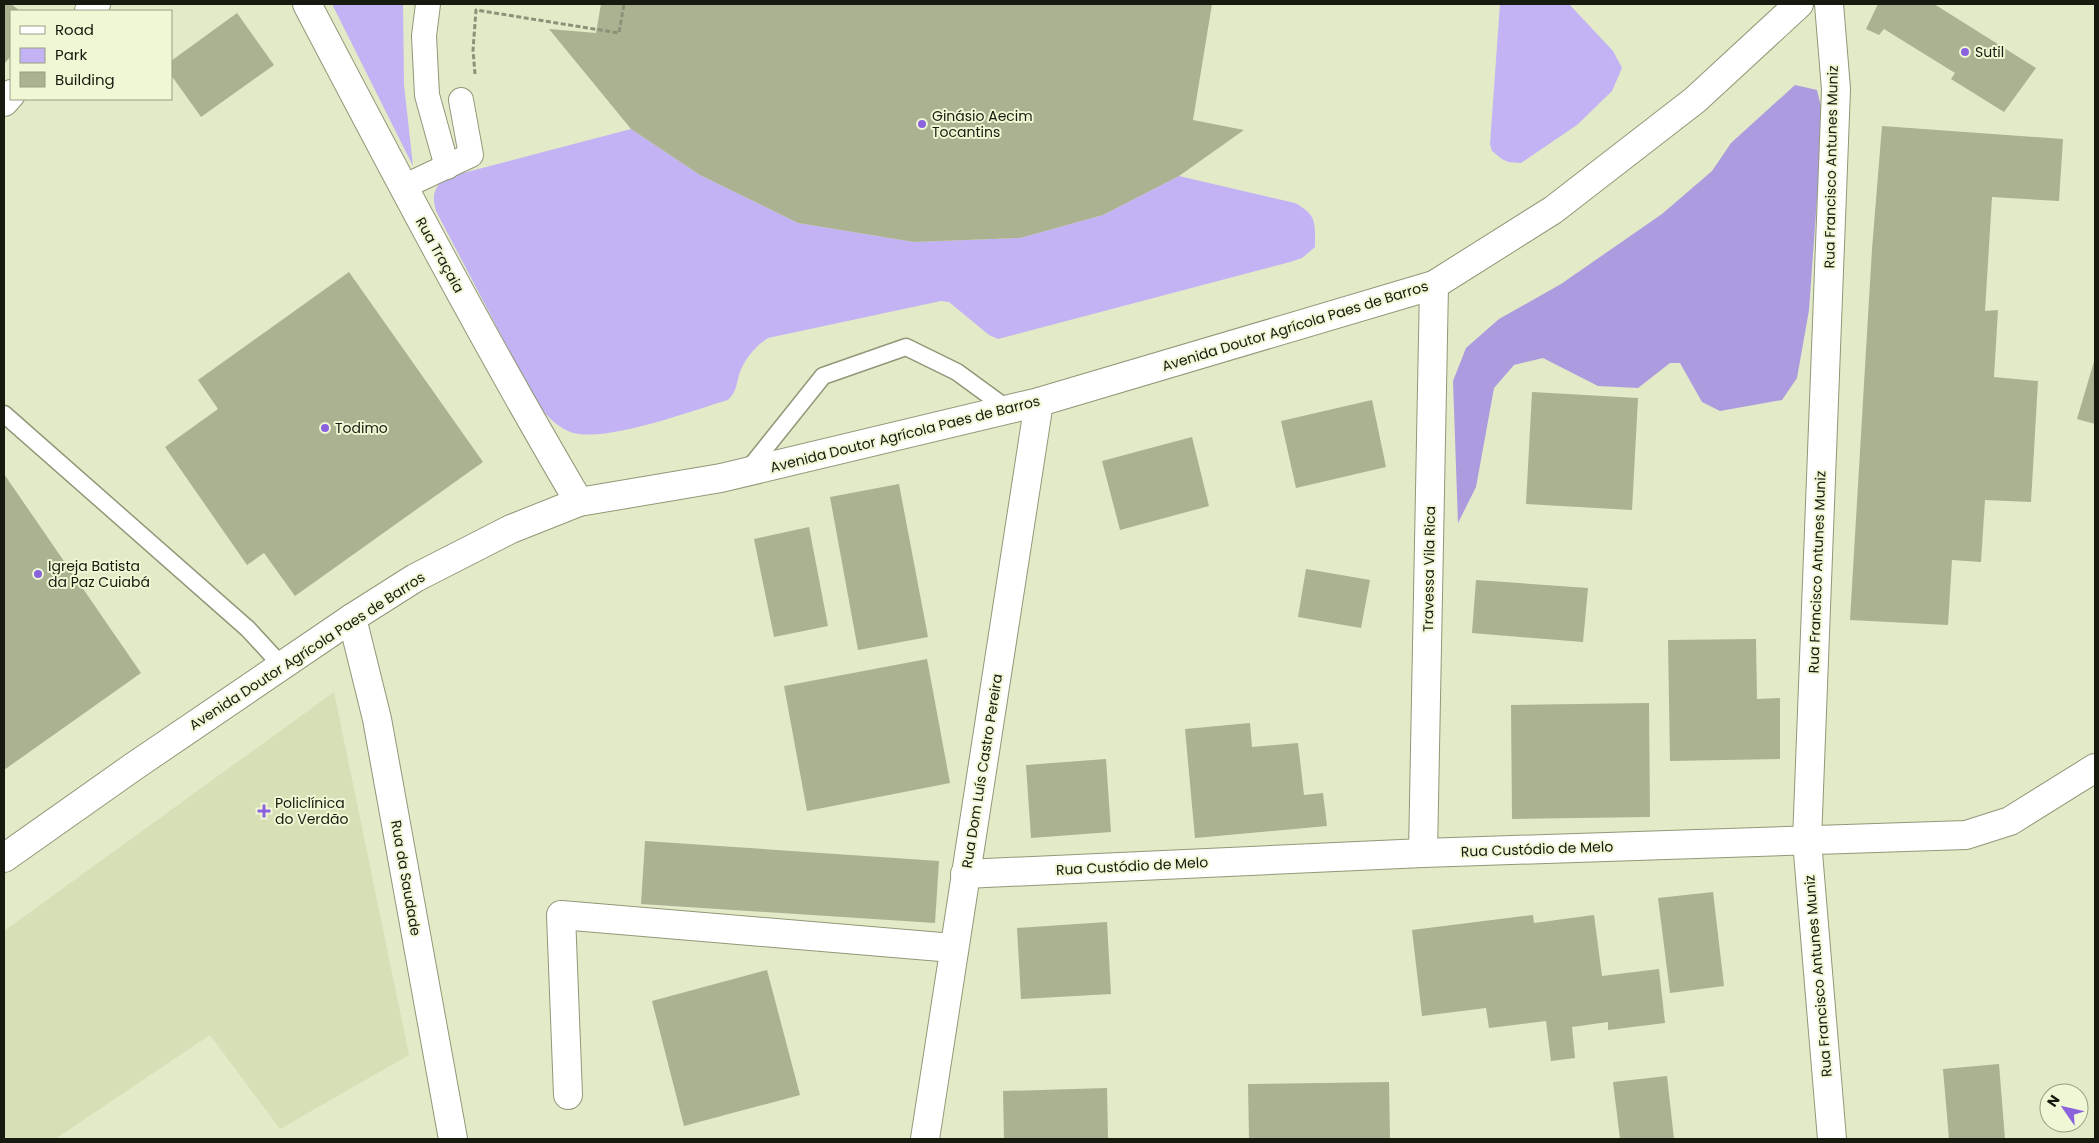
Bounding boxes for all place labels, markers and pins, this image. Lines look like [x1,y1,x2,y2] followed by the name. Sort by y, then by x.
[1975,42,2004,62] place label: Sutil
[1959,46,1971,58] marker: Sutil
[932,106,1033,142] place label: Ginásio Aecim Tocantins
[916,118,928,130] marker: Ginásio Aecim Tocantins
[335,418,388,438] place label: Todimo
[319,422,331,434] marker: Todimo
[48,556,150,592] place label: Igreja Batista da Paz Cuiabá
[32,568,44,580] marker: Igreja Batista da Paz Cuiabá
[275,793,348,829] place label: Policlínica do Verdão
[257,804,271,818] marker: Policlínica do Verdão

